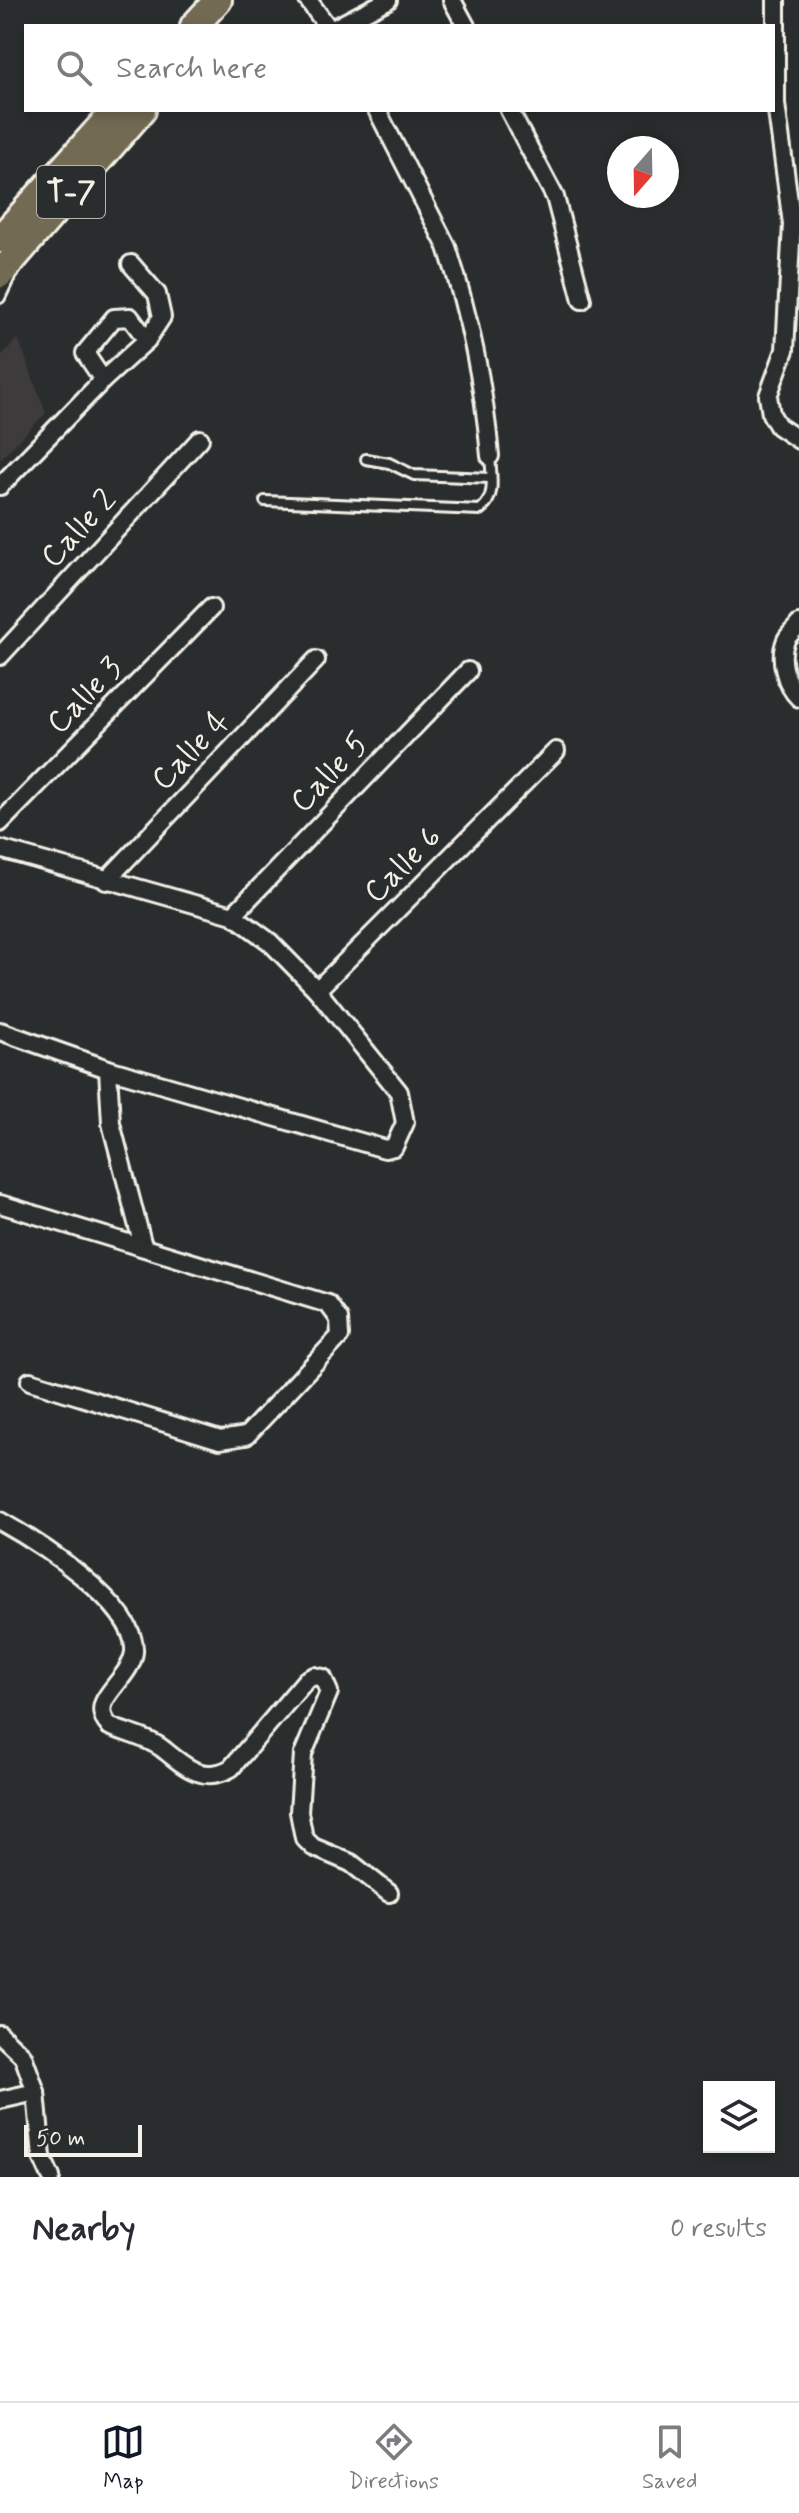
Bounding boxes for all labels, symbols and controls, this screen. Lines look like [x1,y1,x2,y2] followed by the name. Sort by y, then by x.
[24,24,775,112] search box
[52,46,96,90] icon: search
[116,49,267,88] text: Search here
[607,136,679,208] north arrow
[37,166,105,218] road number: T-7
[32,481,126,577] street label: Calle 2
[38,648,132,744] street label: Calle 3
[143,702,239,800] street label: Calle 4
[281,724,379,822] street label: Calle 5
[355,817,451,913] street label: Calle 6
[703,2081,775,2153] map controls
[703,2081,775,2153] button: layers
[24,2121,142,2157] scale bar
[36,2125,85,2153] text: 50 m
[32,2207,136,2252] text: Nearby
[670,2212,767,2246] text: 0 results
[101,2420,145,2496] tab: Map
[348,2420,439,2496] tab: Directions
[642,2420,697,2496] tab: Saved

